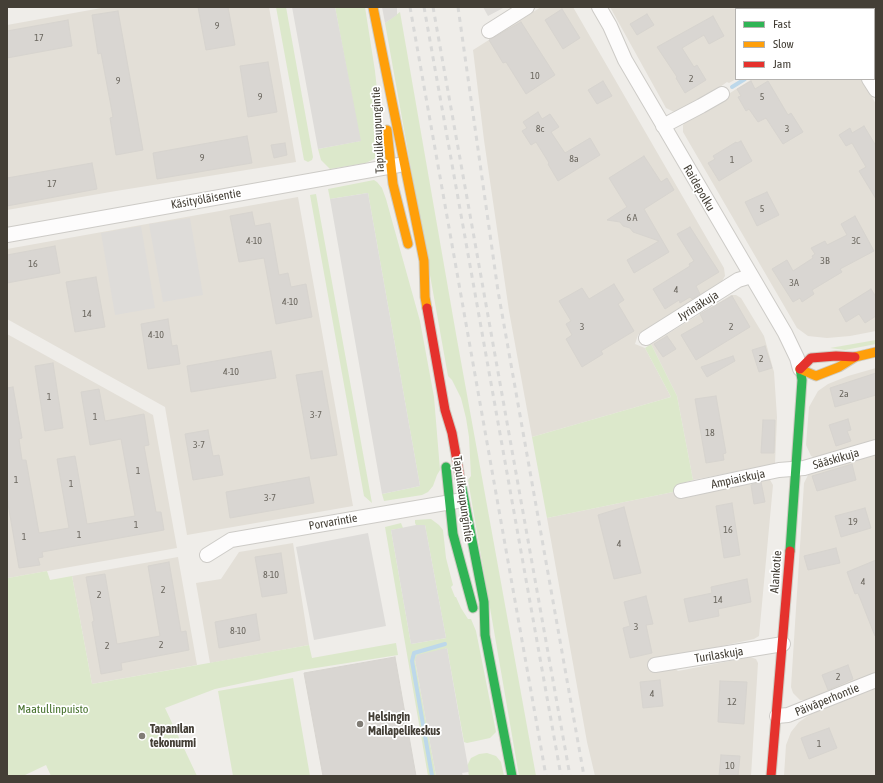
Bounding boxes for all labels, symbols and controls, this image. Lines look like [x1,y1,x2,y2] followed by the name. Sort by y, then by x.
[735,8,875,80] legend
[773,17,791,31] text: Fast
[215,20,219,32] house number: 9
[34,32,44,44] house number: 17
[773,37,794,51] text: Slow
[773,57,791,71] text: Jam
[530,70,540,82] house number: 10
[689,73,693,85] house number: 2
[116,75,120,87] house number: 9
[369,86,387,174] street label: Tapulikaupungintie
[258,91,262,103] house number: 9
[760,91,764,103] house number: 5
[536,123,544,135] house number: 8c
[785,123,789,135] house number: 3
[200,152,204,164] house number: 9
[569,153,579,165] house number: 8a
[730,154,734,166] house number: 1
[680,162,718,214] street label: Raidepolku
[47,178,57,190] house number: 17
[170,186,242,212] street label: Käsityöläisentie
[760,203,764,215] house number: 5
[627,212,637,224] house number: 6 A
[246,235,262,247] house number: 4-10
[851,235,861,247] house number: 3C
[820,255,830,267] house number: 3B
[28,258,38,270] house number: 16
[789,277,799,289] house number: 3A
[674,284,678,296] house number: 4
[675,288,721,324] street label: Jyrinäkuja
[282,296,298,308] house number: 4-10
[82,308,92,320] house number: 14
[580,321,584,333] house number: 3
[729,321,733,333] house number: 2
[148,329,164,341] house number: 4-10
[759,353,763,365] house number: 2
[223,366,239,378] house number: 4-10
[839,388,849,400] house number: 2a
[47,391,51,403] house number: 1
[310,409,322,421] house number: 3-7
[93,411,97,423] house number: 1
[705,427,715,439] house number: 18
[193,439,205,451] house number: 3-7
[811,446,861,472] street label: Sääskikuja
[450,455,476,543] street label: Tapulikaupungintie
[136,465,140,477] house number: 1
[710,466,766,492] street label: Ampiaiskuja
[14,474,18,486] house number: 1
[69,478,73,490] house number: 1
[264,492,276,504] house number: 3-7
[308,511,358,533] street label: Porvarintie
[848,516,858,528] house number: 19
[134,519,138,531] house number: 1
[723,524,733,536] house number: 16
[77,529,81,541] house number: 1
[22,531,26,543] house number: 1
[617,538,621,550] house number: 4
[767,550,785,594] street label: Alankotie
[263,569,279,581] house number: 8-10
[861,576,865,588] house number: 4
[161,584,165,596] house number: 2
[97,589,101,601] house number: 2
[713,594,723,606] house number: 14
[634,621,638,633] house number: 3
[230,625,246,637] house number: 8-10
[159,639,163,651] house number: 2
[105,640,109,652] house number: 2
[694,644,744,666] street label: Turilaskuja
[836,671,840,683] house number: 2
[793,681,861,719] street label: Päiväperhontie
[650,688,654,700] house number: 4
[727,696,737,708] house number: 12
[18,702,88,716] park label: Maatullinpuisto
[368,710,440,738] place label: Helsingin Mailapelikeskus
[355,719,365,729] marker: Helsingin Mailapelikeskus
[150,722,196,750] place label: Tapanilan tekonurmi
[137,731,147,741] marker: Tapanilan tekonurmi
[817,738,821,750] house number: 1
[725,760,735,772] house number: 10

